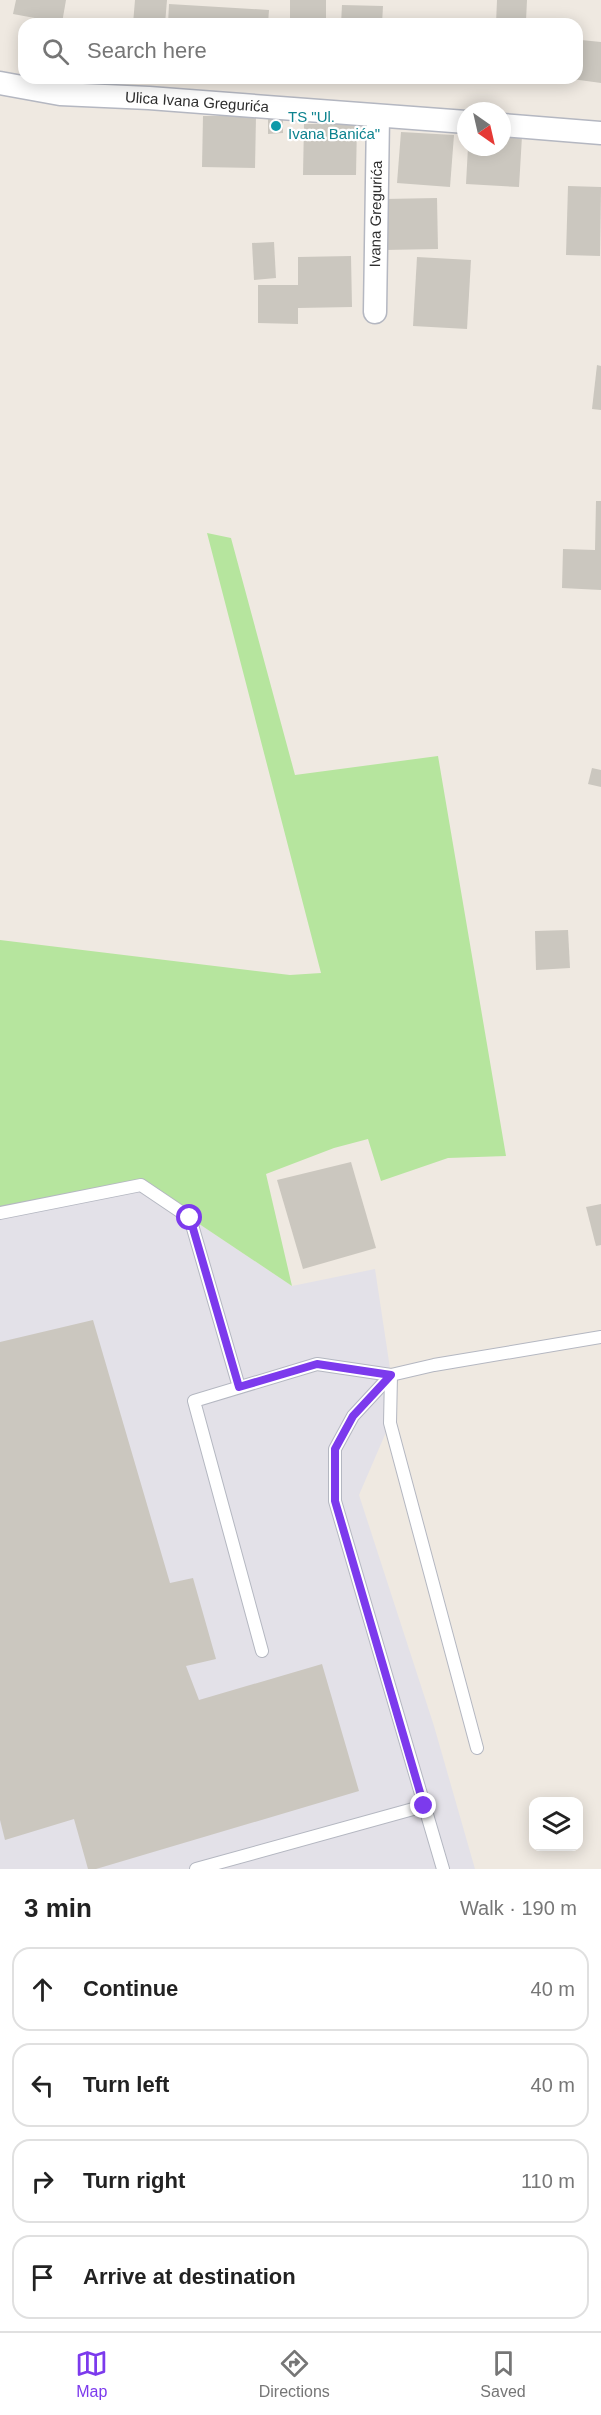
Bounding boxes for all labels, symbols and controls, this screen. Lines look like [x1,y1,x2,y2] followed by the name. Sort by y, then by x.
[18,18,583,84] search box
[39,35,72,68] icon: search
[87,38,207,63] text: Search here
[125,88,270,115] street label: Ulica Ivana Gregurića
[457,102,511,156] north arrow
[288,108,380,142] place label: TS "Ul. Ivana Banića"
[269,119,283,133] marker: TS "Ul. Ivana Banića"
[366,160,385,267] street label: Ivana Gregurića
[176,1204,202,1230] route start
[410,1792,436,1818] route end
[529,1797,583,1851] map controls
[529,1797,583,1851] button: layers
[24,1893,92,1923] text: 3 min
[460,1897,577,1919] text: Walk · 190 m
[26,1973,59,2006] icon: ahead
[83,1976,178,2001] text: Continue
[531,1978,575,2000] text: 40 m
[26,2069,59,2102] icon: left
[83,2072,169,2097] text: Turn left
[531,2074,575,2096] text: 40 m
[26,2165,59,2198] icon: right
[83,2168,185,2193] text: Turn right
[521,2170,575,2192] text: 110 m
[26,2261,59,2294] icon: arrive
[83,2264,296,2289] text: Arrive at destination
[75,2347,108,2401] tab: Map
[259,2347,330,2401] tab: Directions
[480,2347,526,2401] tab: Saved

